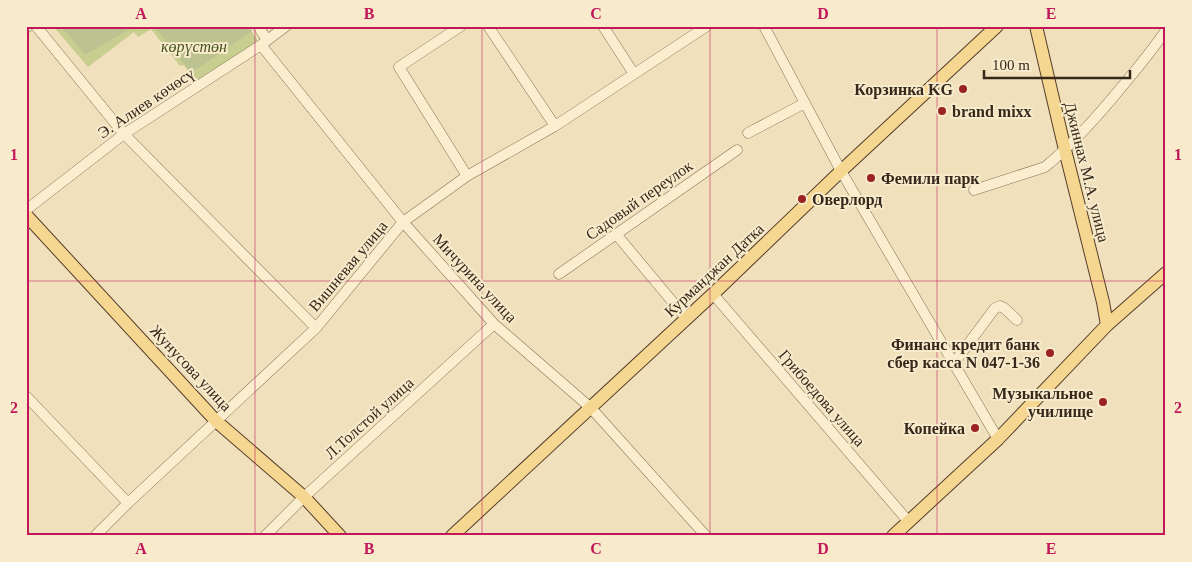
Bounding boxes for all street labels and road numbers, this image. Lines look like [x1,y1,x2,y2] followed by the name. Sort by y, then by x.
[95,65,198,142] street label: Э. Алиев көчөсү
[1060,100,1113,244] street label: Джиннах М.А. улица
[582,157,696,244] street label: Садовый переулок
[305,217,391,315] street label: Вишневая улица
[661,220,768,321] street label: Курманджан Датка
[429,230,520,326] street label: Мичурина улица
[146,322,235,415] street label: Жунусова улица
[775,346,868,450] street label: Грибоедова улица
[321,374,417,463] street label: Л.Толстой улица

